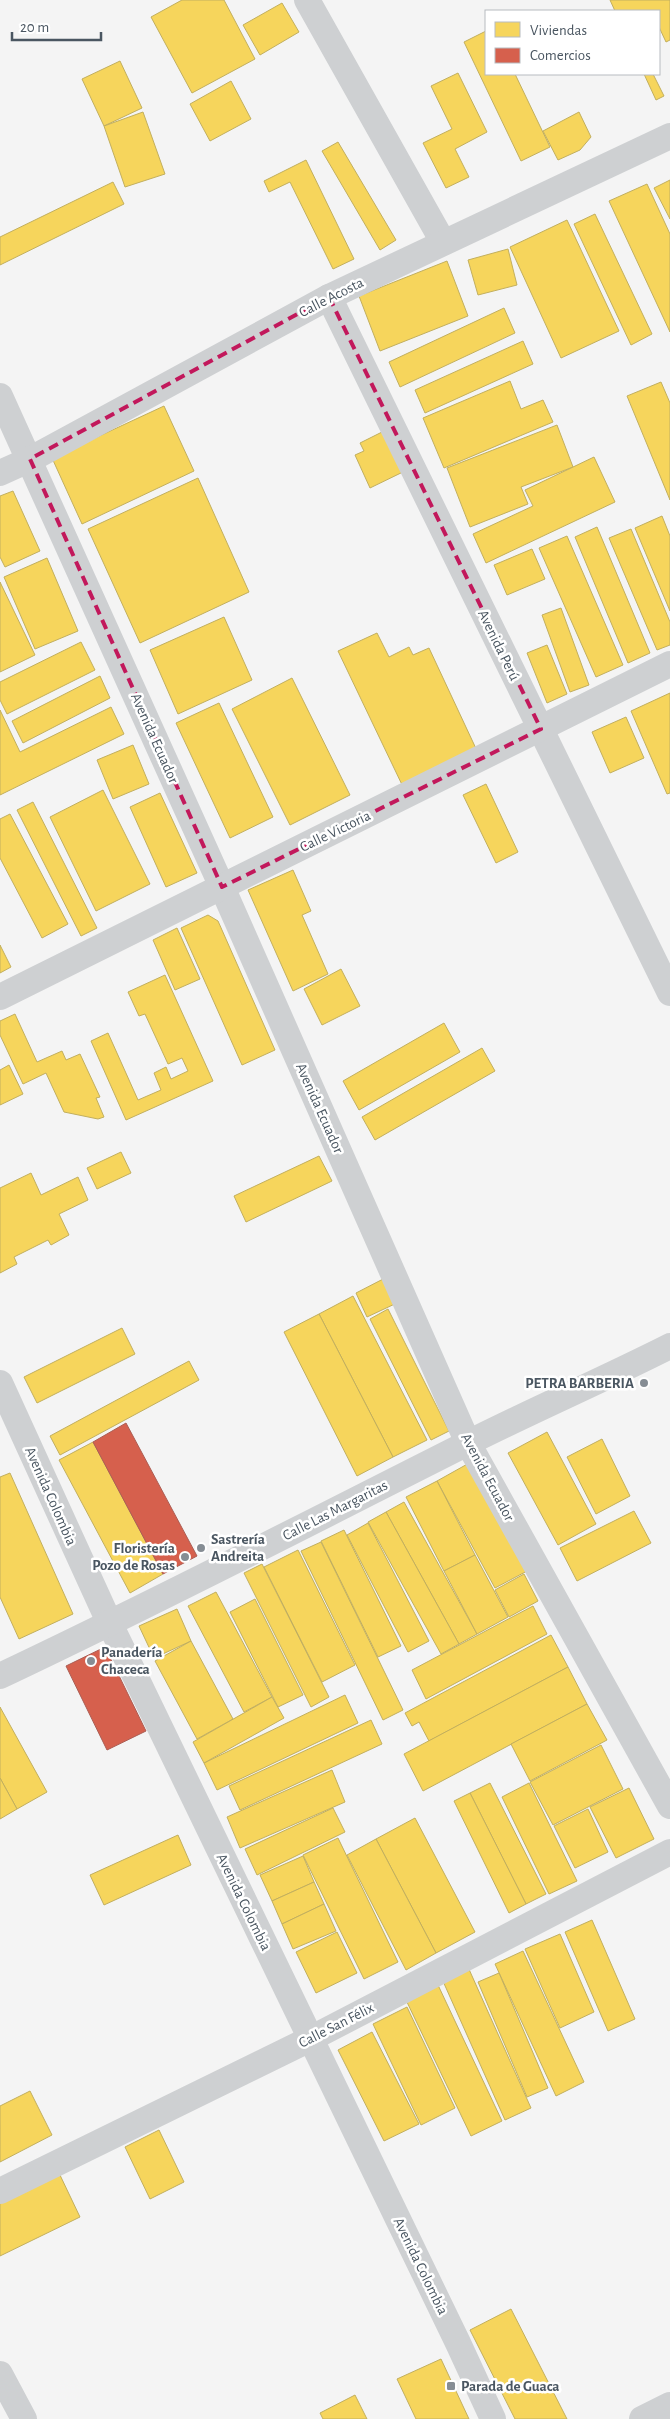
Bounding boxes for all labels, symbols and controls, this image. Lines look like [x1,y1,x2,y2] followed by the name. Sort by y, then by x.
[12,10,101,42] scale bar
[485,10,660,75] legend
[20,20,49,35] text: 20 m
[530,23,587,38] text: Viviendas
[530,48,591,63] text: Comercios
[296,275,366,320] street label: Calle Acosta
[475,608,522,683] street label: Avenida Perú
[128,691,181,786] street label: Avenida Ecuador
[298,808,373,855] street label: Calle Victoria
[293,1061,346,1156] street label: Avenida Ecuador
[525,1376,634,1391] place label: PETRA BARBERIA
[638,1377,650,1389] marker: PETRA BARBERIA
[458,1431,517,1524] street label: Avenida Ecuador
[22,1445,79,1548] street label: Avenida Colombia
[280,1478,390,1543] street label: Calle Las Margaritas
[211,1532,265,1564] place label: Sastrería Andreita
[92,1541,175,1573] place label: Floristería Pozo de Rosas
[195,1542,207,1554] marker: Sastrería Andreita
[179,1551,191,1563] marker: Floristería Pozo de Rosas
[101,1645,163,1677] place label: Panadería Chaceca
[85,1655,97,1667] marker: Panadería Chaceca
[214,1851,274,1953] street label: Avenida Colombia
[296,2000,377,2051] street label: Calle San Félix
[391,2215,451,2317] street label: Avenida Colombia
[461,2379,560,2394] place label: Parada de Guaca
[445,2380,457,2392] marker: Parada de Guaca

